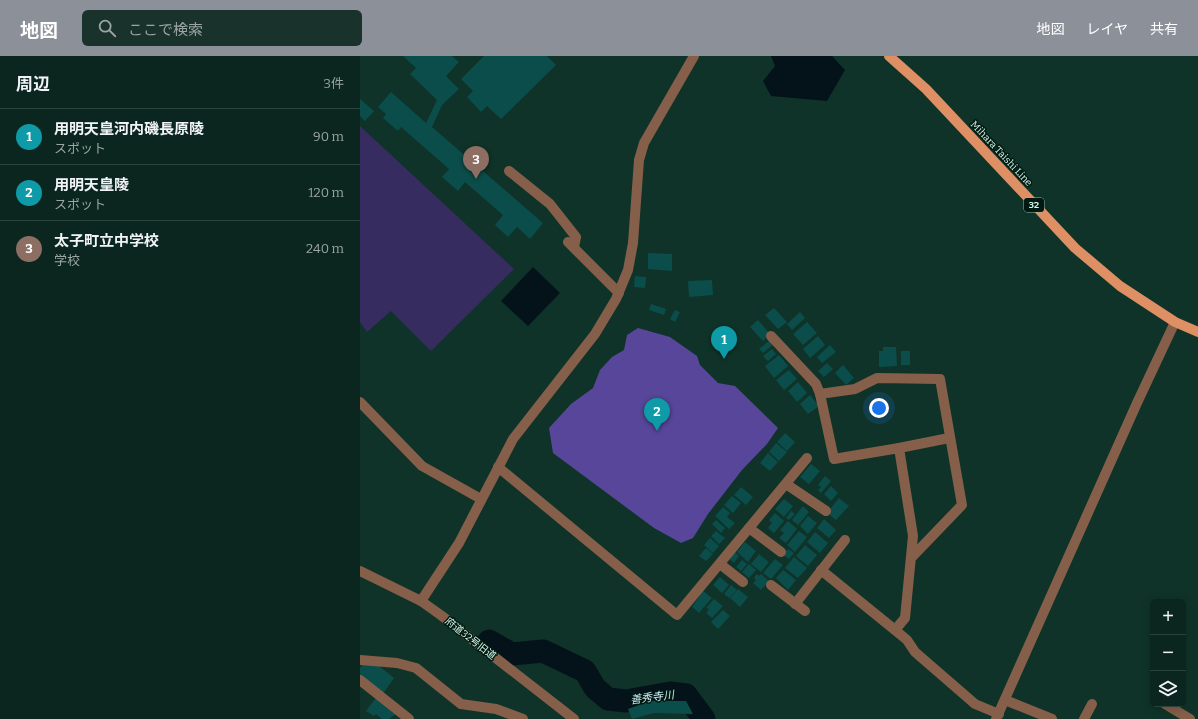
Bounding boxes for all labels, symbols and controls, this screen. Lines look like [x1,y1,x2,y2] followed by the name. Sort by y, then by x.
[82,10,362,46] search box
[96,17,118,39] icon: search
[20,19,58,42] text: 地図
[128,21,203,39] text: ここで検索
[1036,21,1064,38] text: 地図
[1086,21,1128,38] text: レイヤ
[1150,21,1178,38] text: 共有
[16,74,50,95] text: 周辺
[324,76,344,91] text: 3件
[968,119,1035,189] street label: Mihara Taishi Line
[54,120,204,138] text: 用明天皇河内磯長原陵
[26,129,32,144] text: 1
[313,129,344,144] text: 90 m
[54,141,106,156] text: スポット
[463,146,489,179] pin: 3
[54,176,129,194] text: 用明天皇陵
[25,185,33,200] text: 2
[308,185,344,200] text: 120 m
[54,197,106,212] text: スポット
[1024,198,1044,212] road number: 32
[54,232,159,250] text: 太子町立中学校
[25,241,33,256] text: 3
[306,241,344,256] text: 240 m
[54,253,80,268] text: 学校
[711,326,737,359] pin: 1
[644,398,670,431] pin: 2
[869,398,889,418] your location
[1150,599,1186,707] map controls
[1150,599,1186,635] button: +
[443,615,498,662] street label: 府道32号旧道
[1150,635,1186,671] button: −
[1150,671,1186,707] button: layers
[629,688,676,707] water label: 善秀寺川

